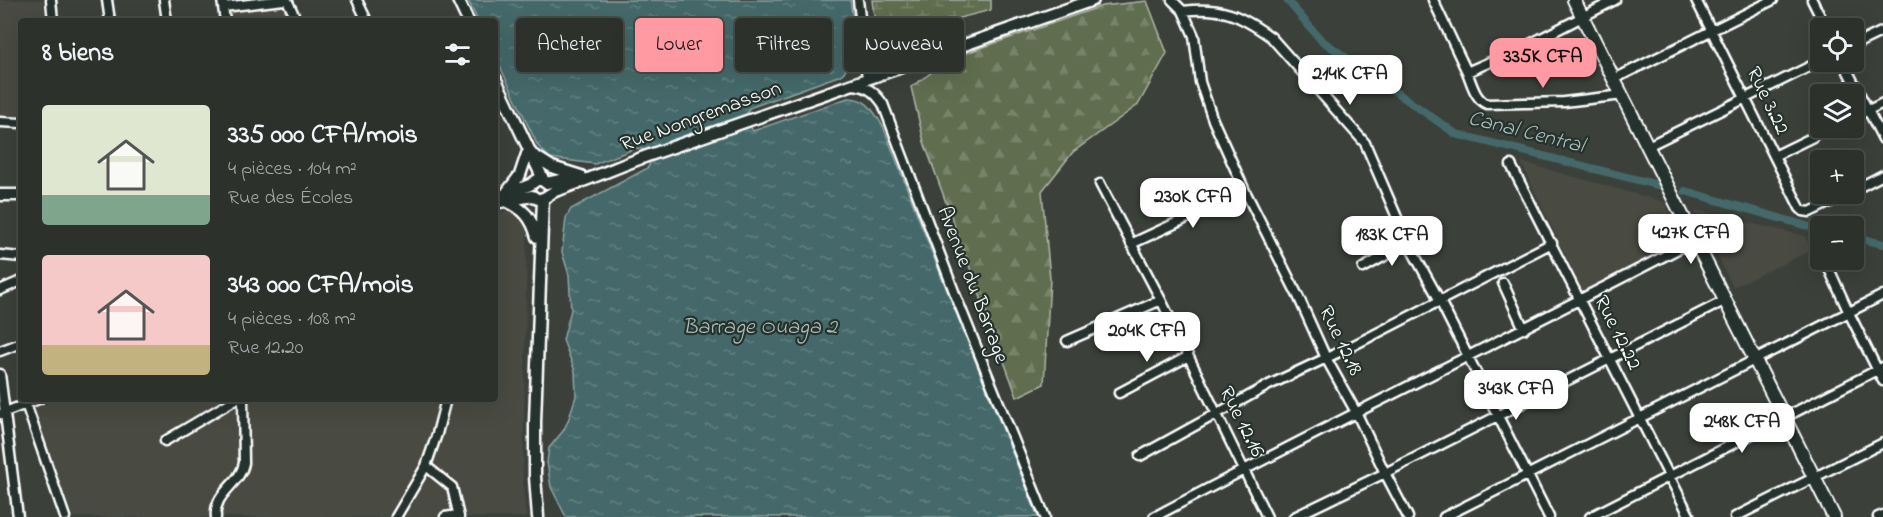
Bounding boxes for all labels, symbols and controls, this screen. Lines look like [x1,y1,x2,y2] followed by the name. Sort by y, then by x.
[516,18,623,72] chip: Acheter
[635,18,723,72] chip: Louer
[735,18,832,72] chip: Filtres
[844,18,964,72] chip: Nouveau
[1810,18,1864,270] map controls
[1810,18,1864,72] button: locate
[42,35,114,73] text: 8 biens
[441,38,474,71] icon: filters
[1481,38,1605,89] pin: 335K CFA
[1504,43,1582,72] text: 335K CFA
[1288,55,1412,106] pin: 214K CFA
[1312,60,1388,89] text: 214K CFA
[1738,62,1796,140] street label: Rue 3.22
[616,74,786,162] street label: Rue Nongremasson
[1810,84,1864,138] button: layers
[1465,103,1590,163] water label: Canal Central
[228,117,418,155] text: 335 000 CFA/mois
[90,129,162,201] icon: home
[1810,150,1864,204] button: +
[228,155,357,184] text: 4 pièces · 104 m²
[1131,178,1255,229] pin: 230K CFA
[1154,183,1232,212] text: 230K CFA
[228,184,353,213] text: Rue des Écoles
[926,202,1016,369] street label: Avenue du Barrage
[1629,214,1753,265] pin: 427K CFA
[1330,216,1454,267] pin: 183K CFA
[1810,216,1864,270] button: −
[1652,219,1730,248] text: 427K CFA
[1355,221,1429,250] text: 183K CFA
[228,267,414,305] text: 343 000 CFA/mois
[90,279,162,351] icon: home
[1585,290,1649,376] street label: Rue 12.22
[1310,301,1370,381] street label: Rue 12.18
[228,305,356,334] text: 4 pièces · 108 m²
[683,312,838,344] water label: Barrage Ouaga 2
[1085,312,1209,363] pin: 204K CFA
[1108,317,1186,346] text: 204K CFA
[228,334,303,363] text: Rue 12.20
[1454,370,1578,421] pin: 343K CFA
[1478,375,1554,404] text: 343K CFA
[1210,382,1272,462] street label: Rue 12.16
[1680,403,1804,454] pin: 248K CFA
[1704,408,1780,437] text: 248K CFA

